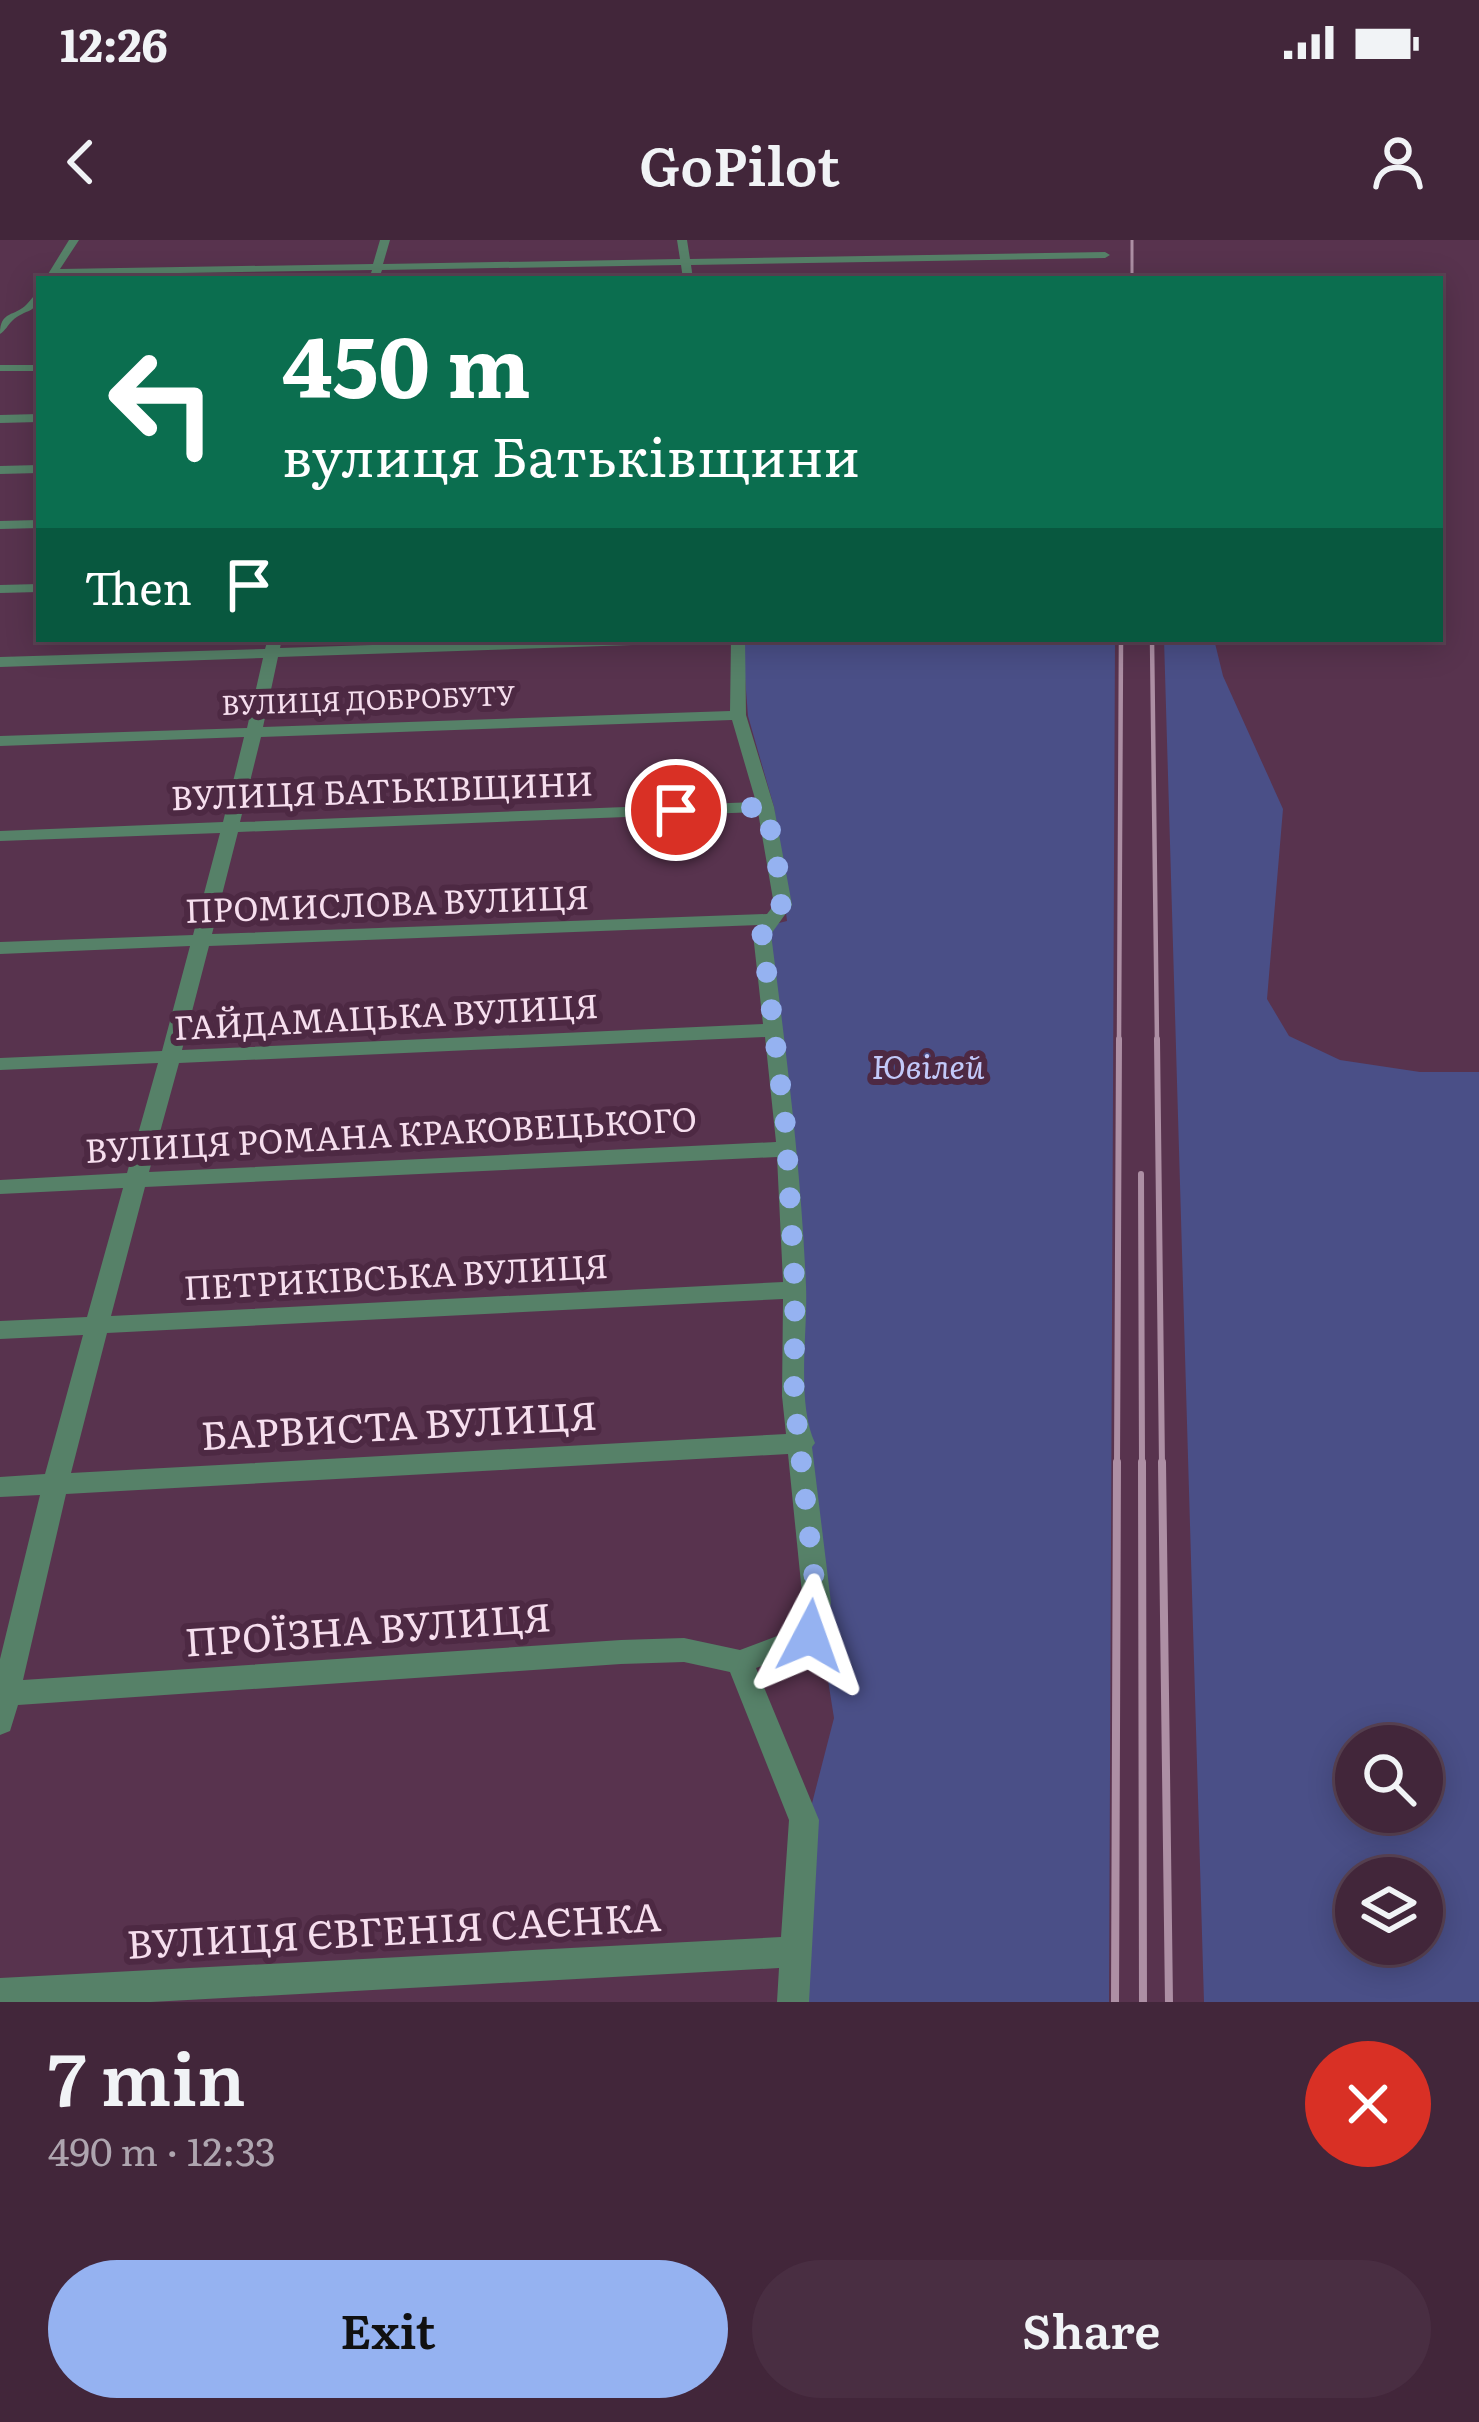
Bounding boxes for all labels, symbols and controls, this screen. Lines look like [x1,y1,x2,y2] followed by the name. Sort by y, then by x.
[60,9,168,76] text: 12:26
[639,122,840,203] text: GoPilot
[48,129,114,195] icon: back
[1365,129,1431,195] icon: person
[282,299,531,424] text: 450 m
[84,324,240,480] icon: left
[282,413,860,494] text: вулиця Батьківщини
[84,552,192,619] text: Then
[216,552,282,618] icon: arrive
[221,673,516,723] street label: ВУЛИЦЯ ДОБРОБУТУ
[170,757,594,820] street label: ВУЛИЦЯ БАТЬКІВЩИНИ
[625,759,727,861] pin
[643,777,709,843] icon: arrive
[184,870,590,933] street label: ПРОМИСЛОВА ВУЛИЦЯ
[172,979,599,1050] street label: ГАЙДАМАЦЬКА ВУЛИЦЯ
[872,1040,985,1089] park label: Ювілей
[84,1092,698,1173] street label: ВУЛИЦЯ РОМАНА КРАКОВЕЦЬКОГО
[182,1239,609,1310] street label: ПЕТРИКІВСЬКА ВУЛИЦЯ
[199,1384,598,1462] street label: БАРВИСТА ВУЛИЦЯ
[747,1573,873,1699] position arrow
[183,1585,553,1669] street label: ПРОЇЗНА ВУЛИЦЯ
[1335,1725,1443,1965] map controls
[1335,1725,1443,1833] button: search
[1335,1857,1443,1965] button: layers
[125,1885,663,1971] street label: ВУЛИЦЯ ЄВГЕНІЯ САЄНКА
[48,2021,246,2128] text: 7 min
[1305,2041,1431,2167] button: close
[48,2120,276,2178] text: 490 m · 12:33
[48,2260,728,2398] button: Exit
[752,2260,1431,2398] button: Share

